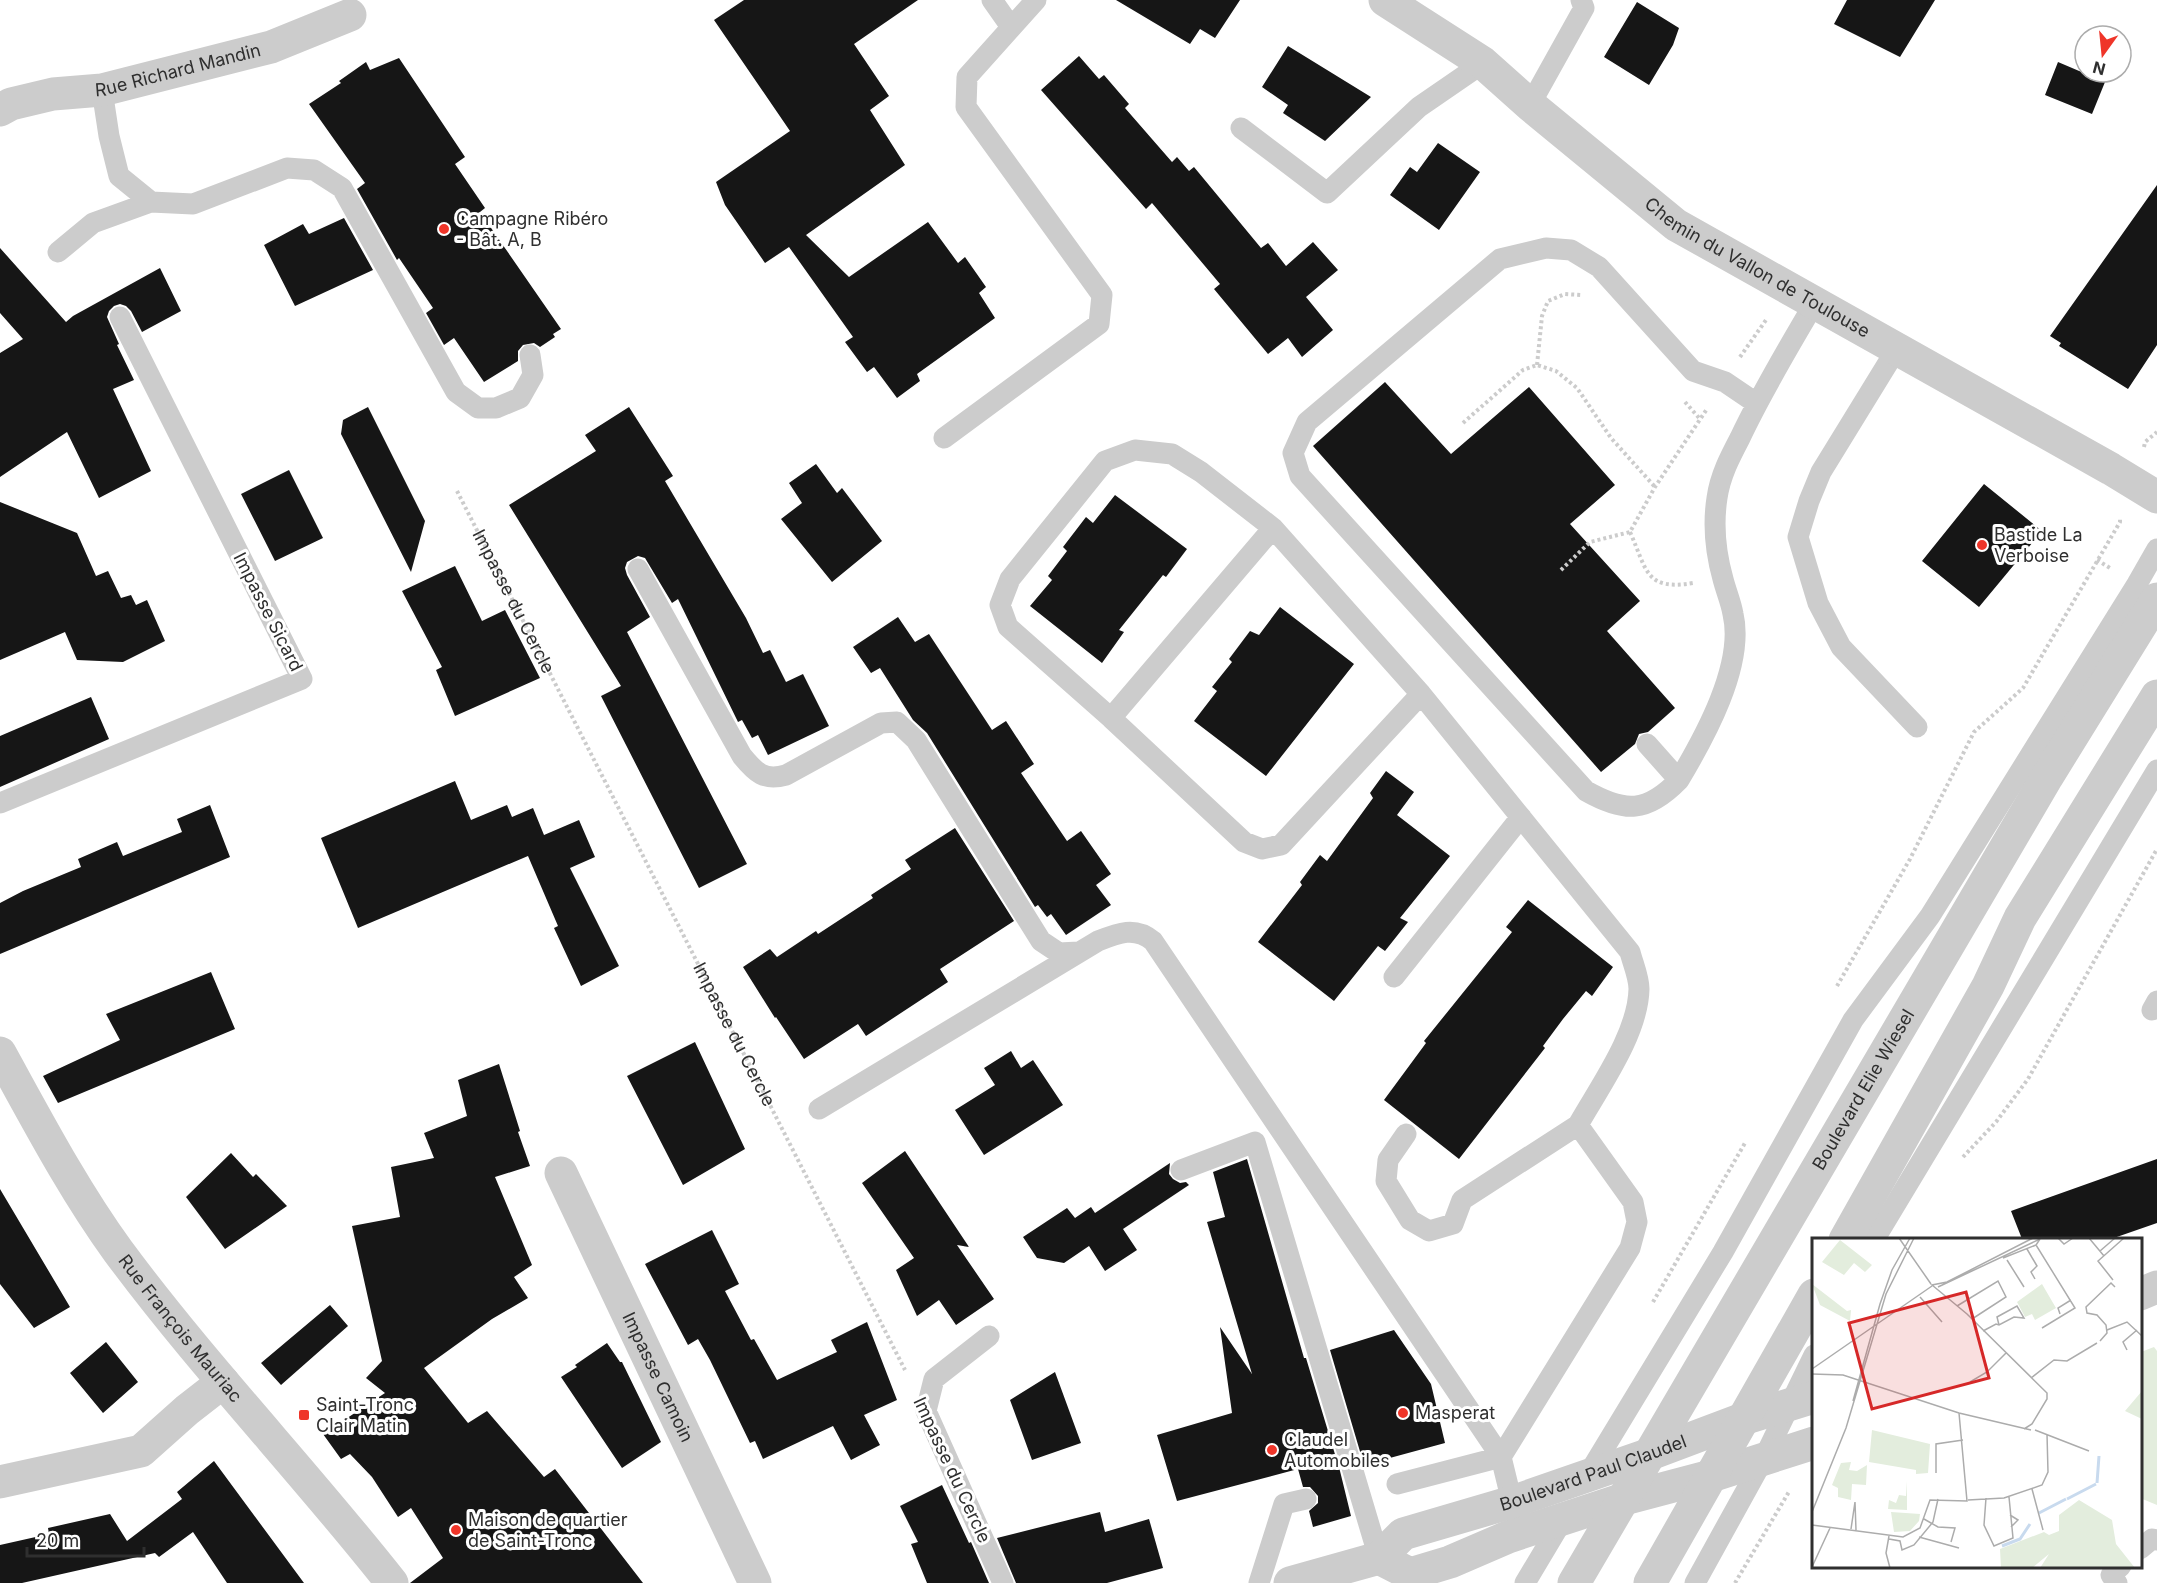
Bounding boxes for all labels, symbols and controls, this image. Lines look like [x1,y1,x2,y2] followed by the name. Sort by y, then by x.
[2073,24,2133,84] north arrow
[94,39,263,101] street label: Rue Richard Mandin
[2091,57,2108,80] text: N
[1641,193,1874,342] street label: Chemin du Vallon de Toulouse
[456,208,608,250] place label: Campagne Ribéro - Bât. A, B
[437,222,451,236] marker: Campagne Ribéro - Bât. A, B
[1994,524,2083,566] place label: Bastide La Verboise
[468,526,559,677] street label: Impasse du Cercle
[1975,538,1989,552] marker: Bastide La Verboise
[229,549,307,675] street label: Impasse Sicard
[689,959,780,1110] street label: Impasse du Cercle
[1808,1005,1918,1173] street label: Boulevard Elie Wiesel
[1812,1238,2142,1568] inset map
[114,1250,247,1406] street label: Rue François Mauriac
[618,1309,698,1445] street label: Impasse Camoin
[316,1394,414,1436] place label: Saint-Tronc Clair Matin
[909,1394,995,1546] street label: Impasse du Cercle
[1415,1402,1495,1423] place label: Masperat
[1396,1406,1410,1420] marker: Masperat
[297,1408,311,1422] marker: Saint-Tronc Clair Matin
[1284,1429,1390,1471] place label: Claudel Automobiles
[1497,1430,1689,1515] street label: Boulevard Paul Claudel
[1265,1443,1279,1457] marker: Claudel Automobiles
[468,1509,628,1551] place label: Maison de quartier de Saint-Tronc
[27,1520,144,1558] scale bar
[449,1523,463,1537] marker: Maison de quartier de Saint-Tronc
[36,1530,79,1551] text: 20 m

